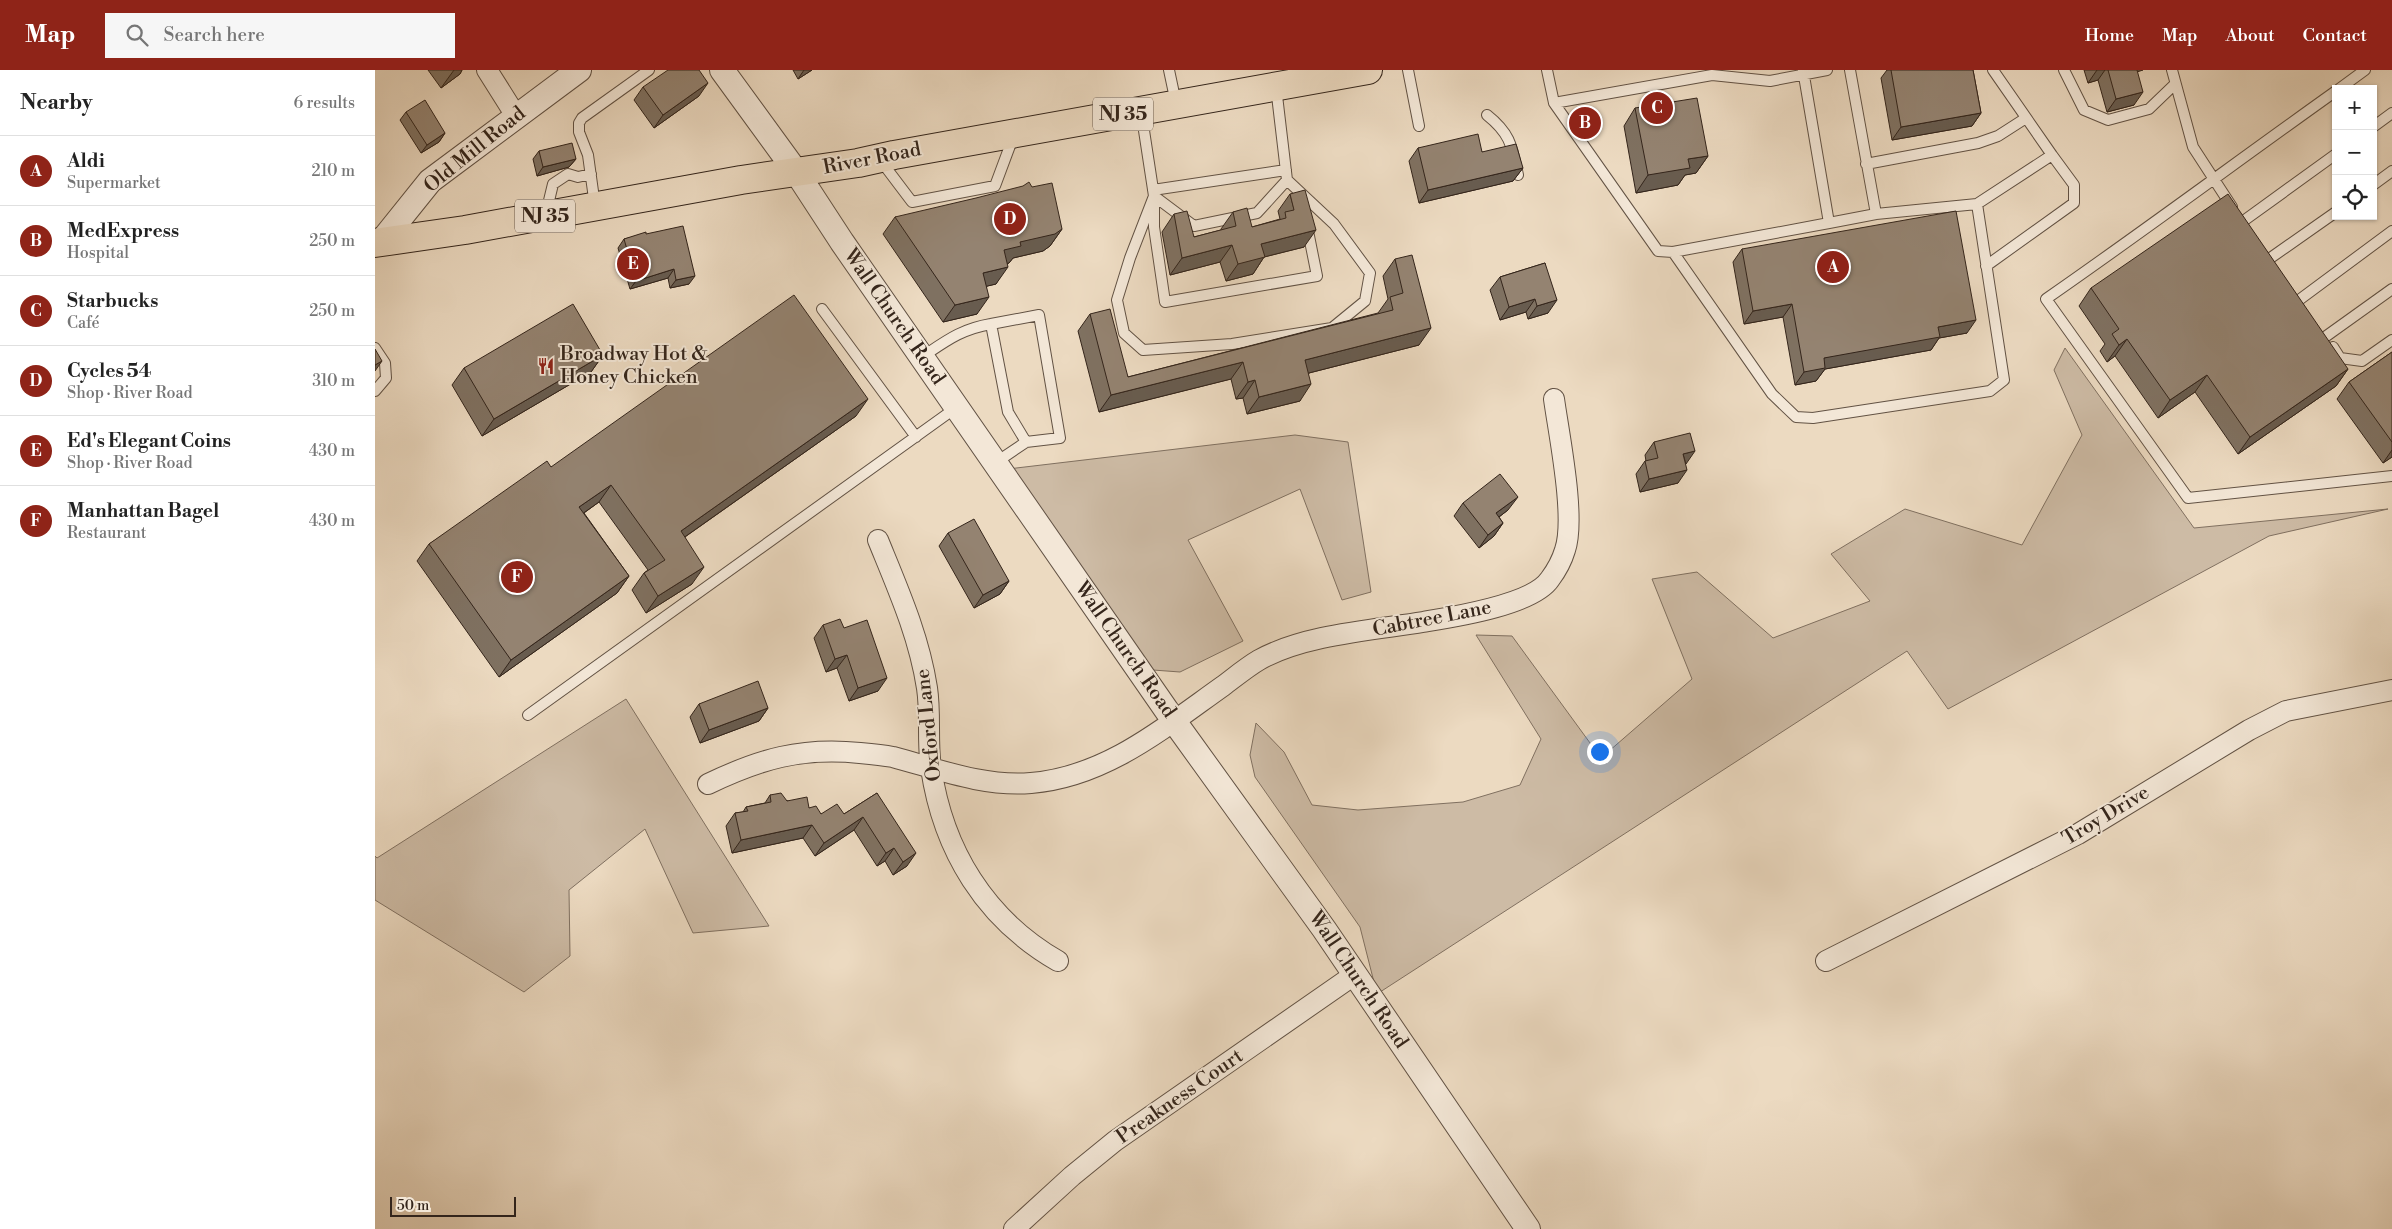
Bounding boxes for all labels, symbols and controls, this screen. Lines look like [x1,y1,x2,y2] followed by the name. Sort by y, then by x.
[105,13,455,58] search box
[25,20,75,50] text: Map
[123,21,151,49] icon: search
[163,23,265,47] text: Search here
[2085,24,2134,47] text: Home
[2162,24,2198,47] text: Map
[2226,24,2275,47] text: About
[2303,24,2367,47] text: Contact
[2332,85,2377,220] map controls
[2332,85,2377,130] button: +
[1641,89,1673,127] pin: C
[20,90,93,116] text: Nearby
[294,93,355,113] text: 6 results
[1093,98,1153,131] road number: NJ 35
[419,101,531,199] street label: Old Mill Road
[1569,104,1601,142] pin: B
[2332,130,2377,175] button: −
[821,137,924,181] street label: River Road
[67,149,105,173] text: Aldi
[30,161,42,181] text: A
[311,161,355,181] text: 210 m
[67,173,161,193] text: Supermarket
[2332,175,2377,220] button: locate
[515,200,575,232] road number: NJ 35
[994,200,1026,238] pin: D
[67,219,179,243] text: MedExpress
[30,231,42,251] text: B
[309,231,355,251] text: 250 m
[67,243,129,263] text: Hospital
[837,243,951,391] street label: Wall Church Road
[617,245,649,283] pin: E
[1817,248,1849,286] pin: A
[67,289,158,313] text: Starbucks
[30,301,42,321] text: C
[309,301,355,321] text: 250 m
[67,313,100,333] text: Café
[559,342,707,390] place label: Broadway Hot & Honey Chicken
[536,356,556,376] restaurant icon: Broadway Hot & Honey Chicken
[67,359,152,383] text: Cycles 54
[30,371,42,391] text: D
[312,371,355,391] text: 310 m
[67,383,193,403] text: Shop · River Road
[67,429,231,453] text: Ed's Elegant Coins
[30,441,42,461] text: E
[309,441,355,461] text: 430 m
[67,453,193,473] text: Shop · River Road
[67,499,219,523] text: Manhattan Bagel
[30,511,42,531] text: F
[309,511,355,531] text: 430 m
[67,523,146,543] text: Restaurant
[501,558,533,596] pin: F
[1068,576,1182,724] street label: Wall Church Road
[1370,595,1494,643] street label: Cabtree Lane
[911,667,947,783] street label: Oxford Lane
[1587,739,1613,765] your location
[2058,780,2154,852] street label: Troy Drive
[1302,906,1414,1054] street label: Wall Church Road
[1112,1044,1248,1150] street label: Preakness Court
[390,1194,516,1217] scale bar
[397,1197,429,1215] text: 50 m

